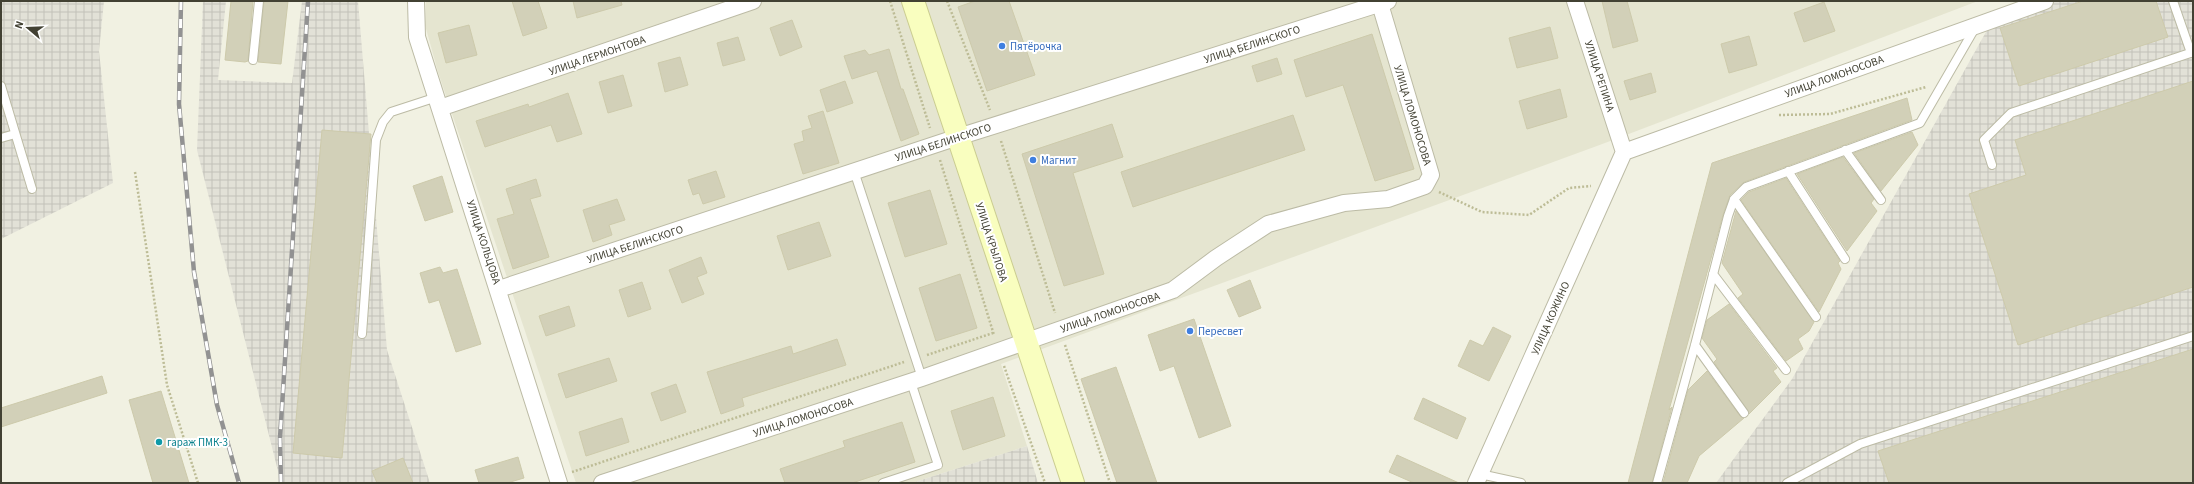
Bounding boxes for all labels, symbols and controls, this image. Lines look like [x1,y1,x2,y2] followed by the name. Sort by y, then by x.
[8,8,48,48] north arrow
[11,19,27,31] text: N
[1202,22,1302,67] street label: УЛИЦА БЕЛИНСКОГО
[547,32,647,79] street label: УЛИЦА ЛЕРМОНТОВА
[1010,39,1062,54] place label: Пятёрочка
[1581,39,1618,114] street label: УЛИЦА РЕПИНА
[997,41,1007,51] marker: Пятёрочка
[1783,52,1886,101] street label: УЛИЦА ЛОМОНОСОВА
[1390,63,1435,167] street label: УЛИЦА ЛОМОНОСОВА
[893,120,993,165] street label: УЛИЦА БЕЛИНСКОГО
[1041,153,1077,168] place label: Магнит
[1028,155,1038,165] marker: Магнит
[463,198,504,286] street label: УЛИЦА КОЛЬЦОВА
[972,201,1011,284] street label: УЛИЦА КРЫЛОВА
[585,222,685,267] street label: УЛИЦА БЕЛИНСКОГО
[1528,279,1573,357] street label: УЛИЦА КОЖИНО
[1059,288,1162,337] street label: УЛИЦА ЛОМОНОСОВА
[1198,324,1243,339] place label: Пересвет
[1185,326,1195,336] marker: Пересвет
[751,394,855,441] street label: УЛИЦА ЛОМОНОСОВА
[167,435,228,450] place label: гараж ПМК-3
[154,437,164,447] marker: гараж ПМК-3

